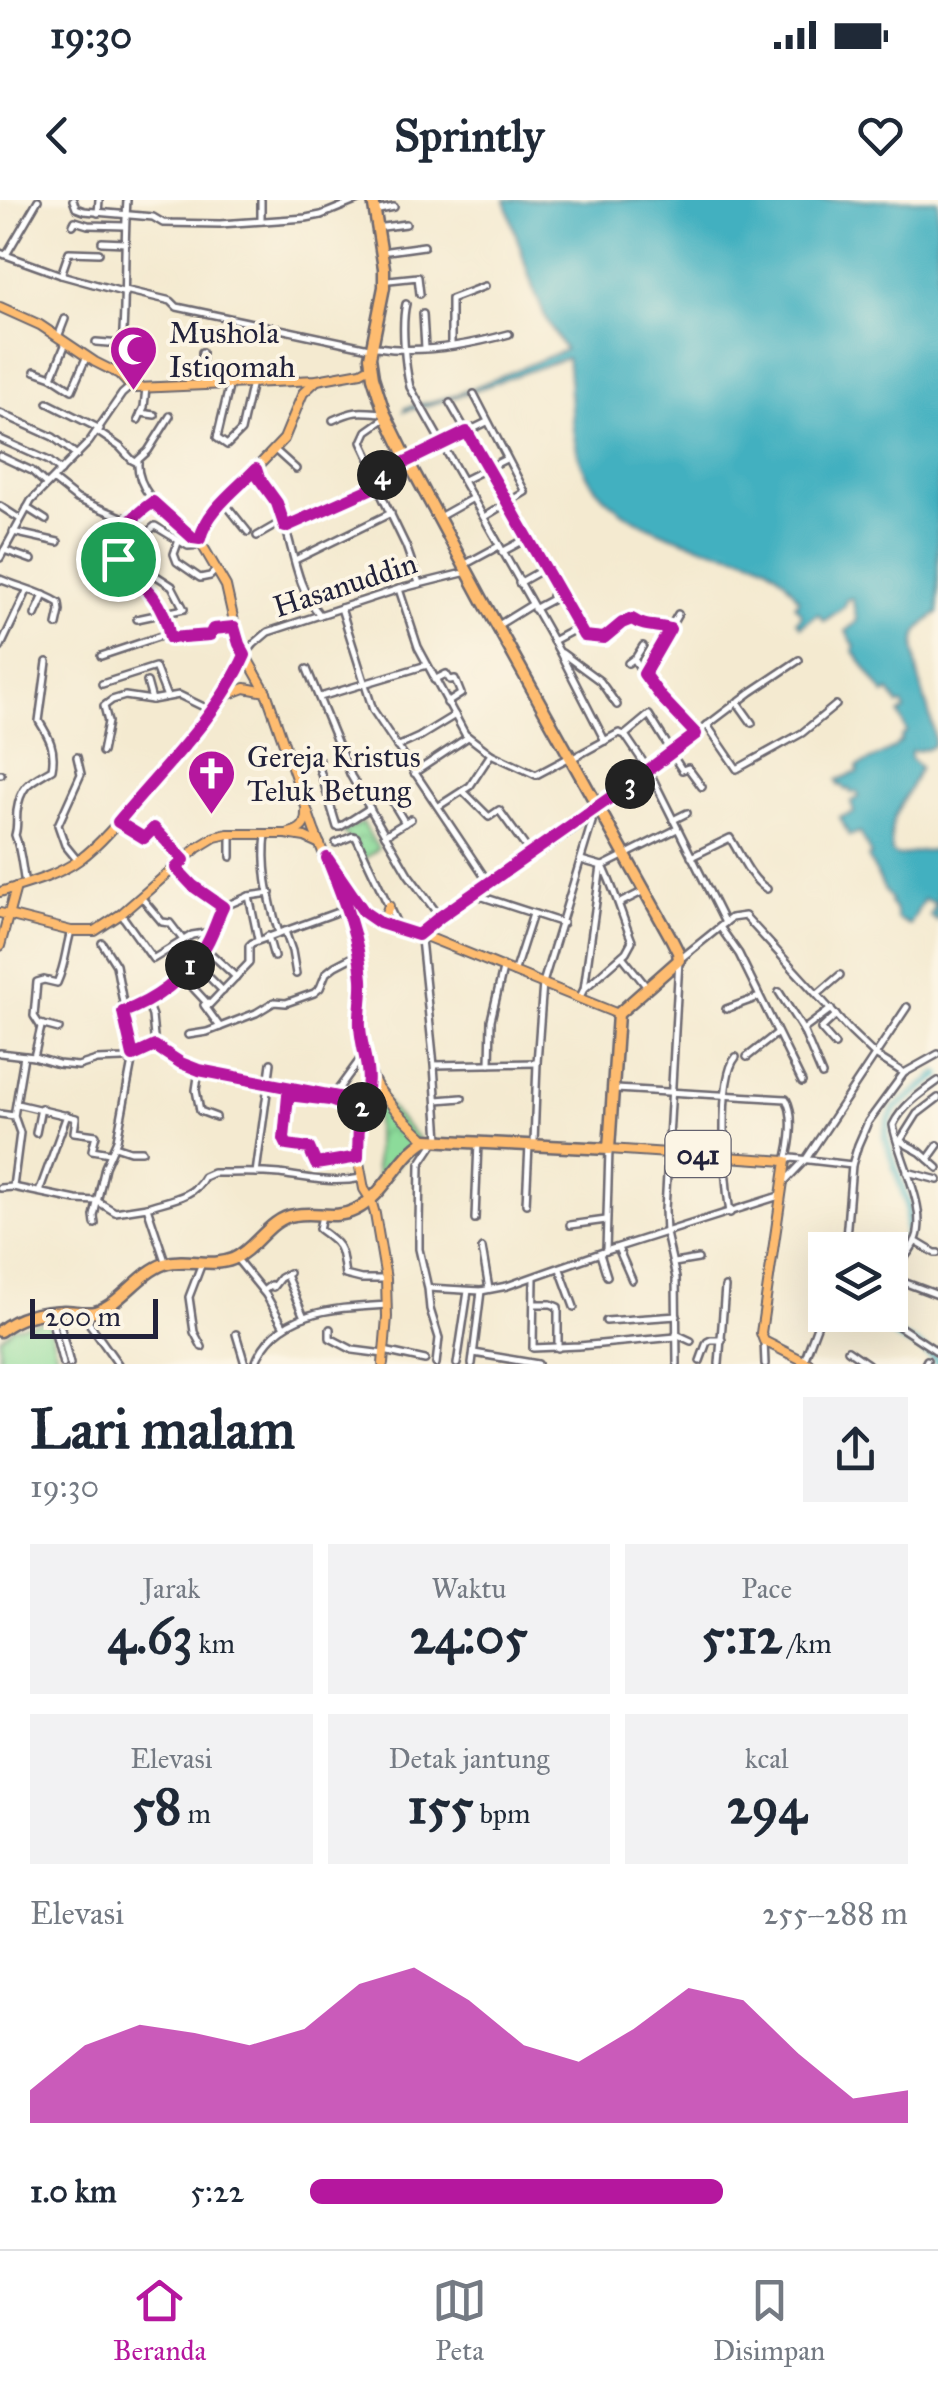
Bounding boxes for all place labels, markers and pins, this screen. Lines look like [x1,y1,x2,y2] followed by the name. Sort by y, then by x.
[169,315,296,385] place label: Mushola Istiqomah
[108,324,160,392] mosque icon: Mushola Istiqomah
[357,450,407,500] pin: 4
[76,517,161,602] pin
[247,739,421,809] place label: Gereja Kristus Teluk Betung
[186,748,238,816] church icon: Gereja Kristus Teluk Betung
[605,759,655,809] pin: 3
[165,940,215,990] pin: 1
[337,1082,387,1132] pin: 2

